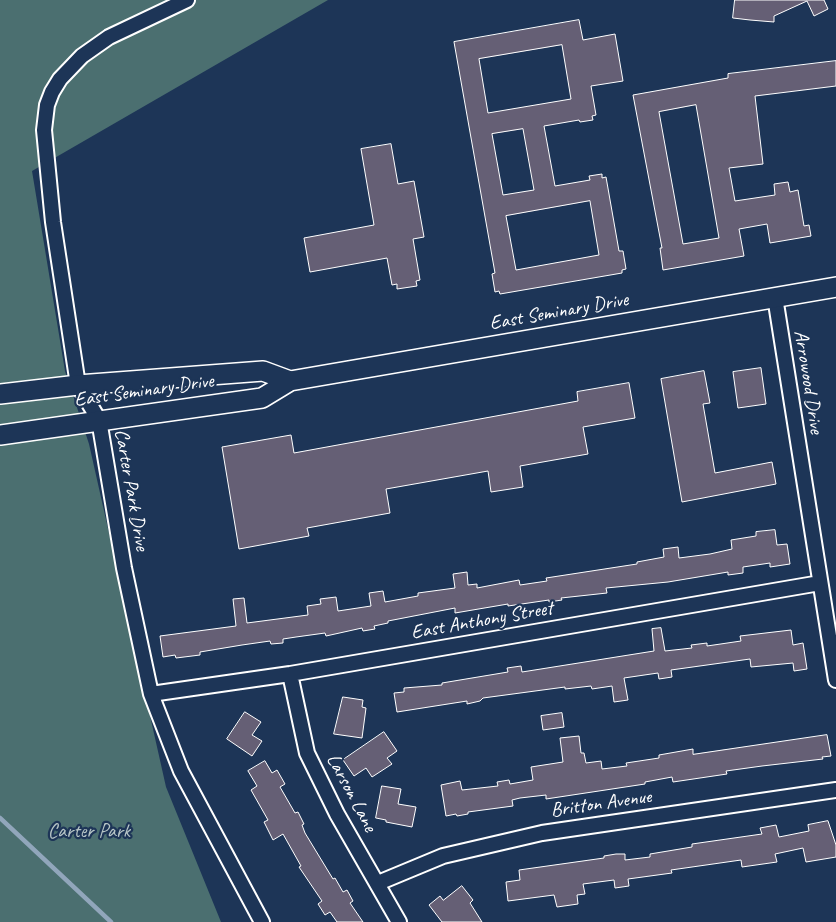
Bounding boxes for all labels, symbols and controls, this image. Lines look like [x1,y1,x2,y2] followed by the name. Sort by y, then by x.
[488,288,630,336] street label: East Seminary Drive
[788,329,828,435] street label: Arrowood Drive
[73,369,215,413] street label: East Seminary Drive
[109,427,153,553] street label: Carter Park Drive
[409,597,555,645] street label: East Anthony Street
[320,750,382,836] street label: Larson Lane
[549,785,653,823] street label: Britton Avenue
[48,820,130,844] park label: Carter Park

